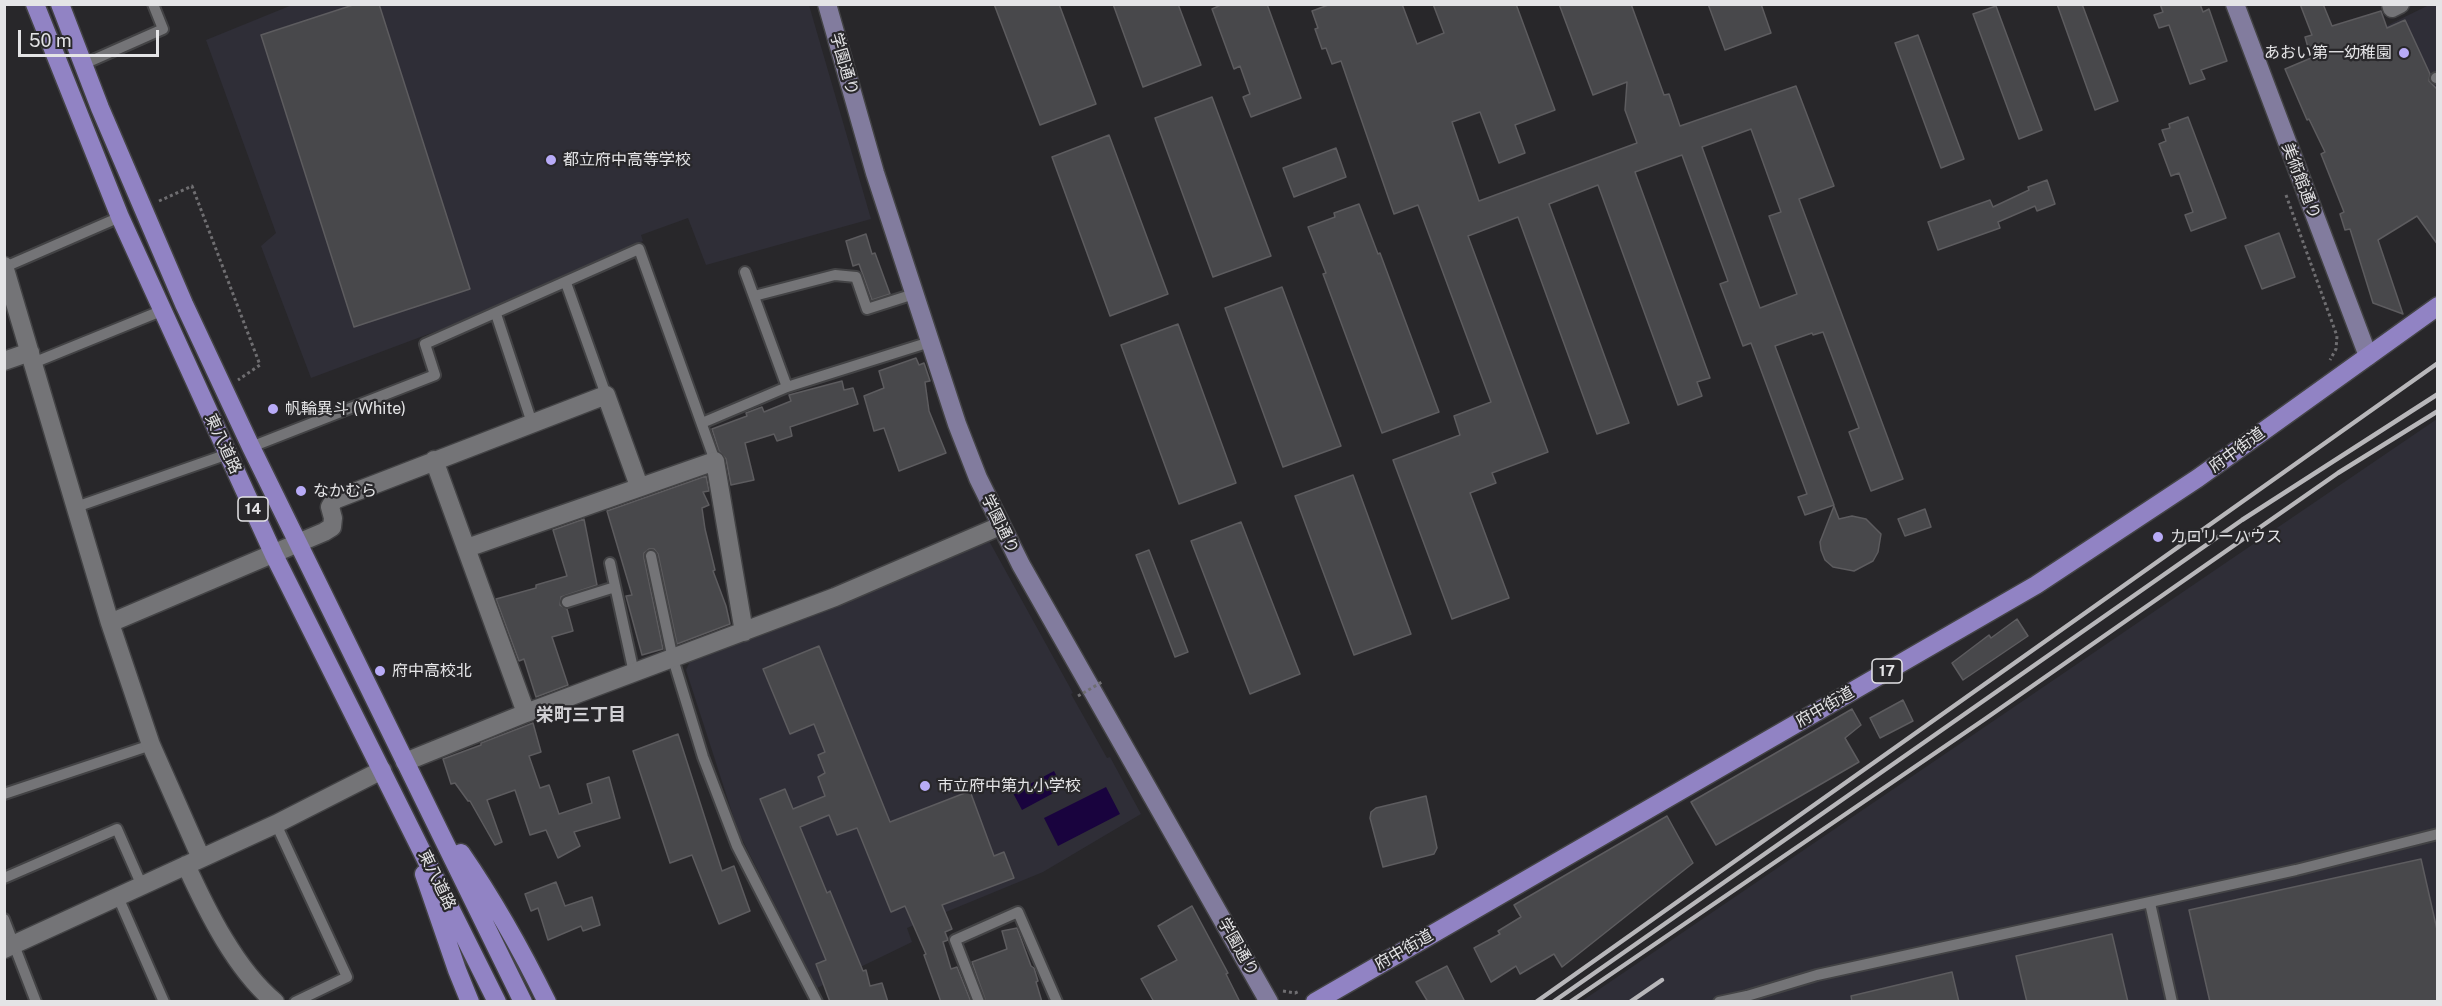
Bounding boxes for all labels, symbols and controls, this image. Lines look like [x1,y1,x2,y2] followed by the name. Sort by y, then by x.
[21,18,162,56] scale bar
[29,30,72,51] text: 50 m
[826,31,862,97] street label: 学園通り
[2264,43,2392,63] place label: あおい第一幼稚園
[2397,46,2411,60] marker: あおい第一幼稚園
[2278,140,2324,222] street label: 美術館通り
[563,150,691,170] place label: 都立府中高等学校
[544,153,558,167] marker: 都立府中高等学校
[285,399,406,419] place label: 帆輪異斗 (White)
[266,402,280,416] marker: 帆輪異斗 (White)
[201,411,245,477] street label: 東八道路
[2205,423,2269,477] street label: 府中街道
[313,481,377,501] place label: なかむら
[294,484,308,498] marker: なかむら
[977,491,1023,557] street label: 学園通り
[238,497,268,521] road number: 14
[2170,527,2282,547] place label: カロリーハウス
[2151,530,2165,544] marker: カロリーハウス
[1872,659,1902,683] road number: 17
[392,661,472,681] place label: 府中高校北
[373,664,387,678] marker: 府中高校北
[1792,683,1858,731] street label: 府中街道
[536,704,626,726] district label: 栄町三丁目
[937,776,1081,796] place label: 市立府中第九小学校
[918,779,932,793] marker: 市立府中第九小学校
[414,847,460,913] street label: 東八道路
[1214,914,1262,980] street label: 学園通り
[1371,926,1437,974] street label: 府中街道

